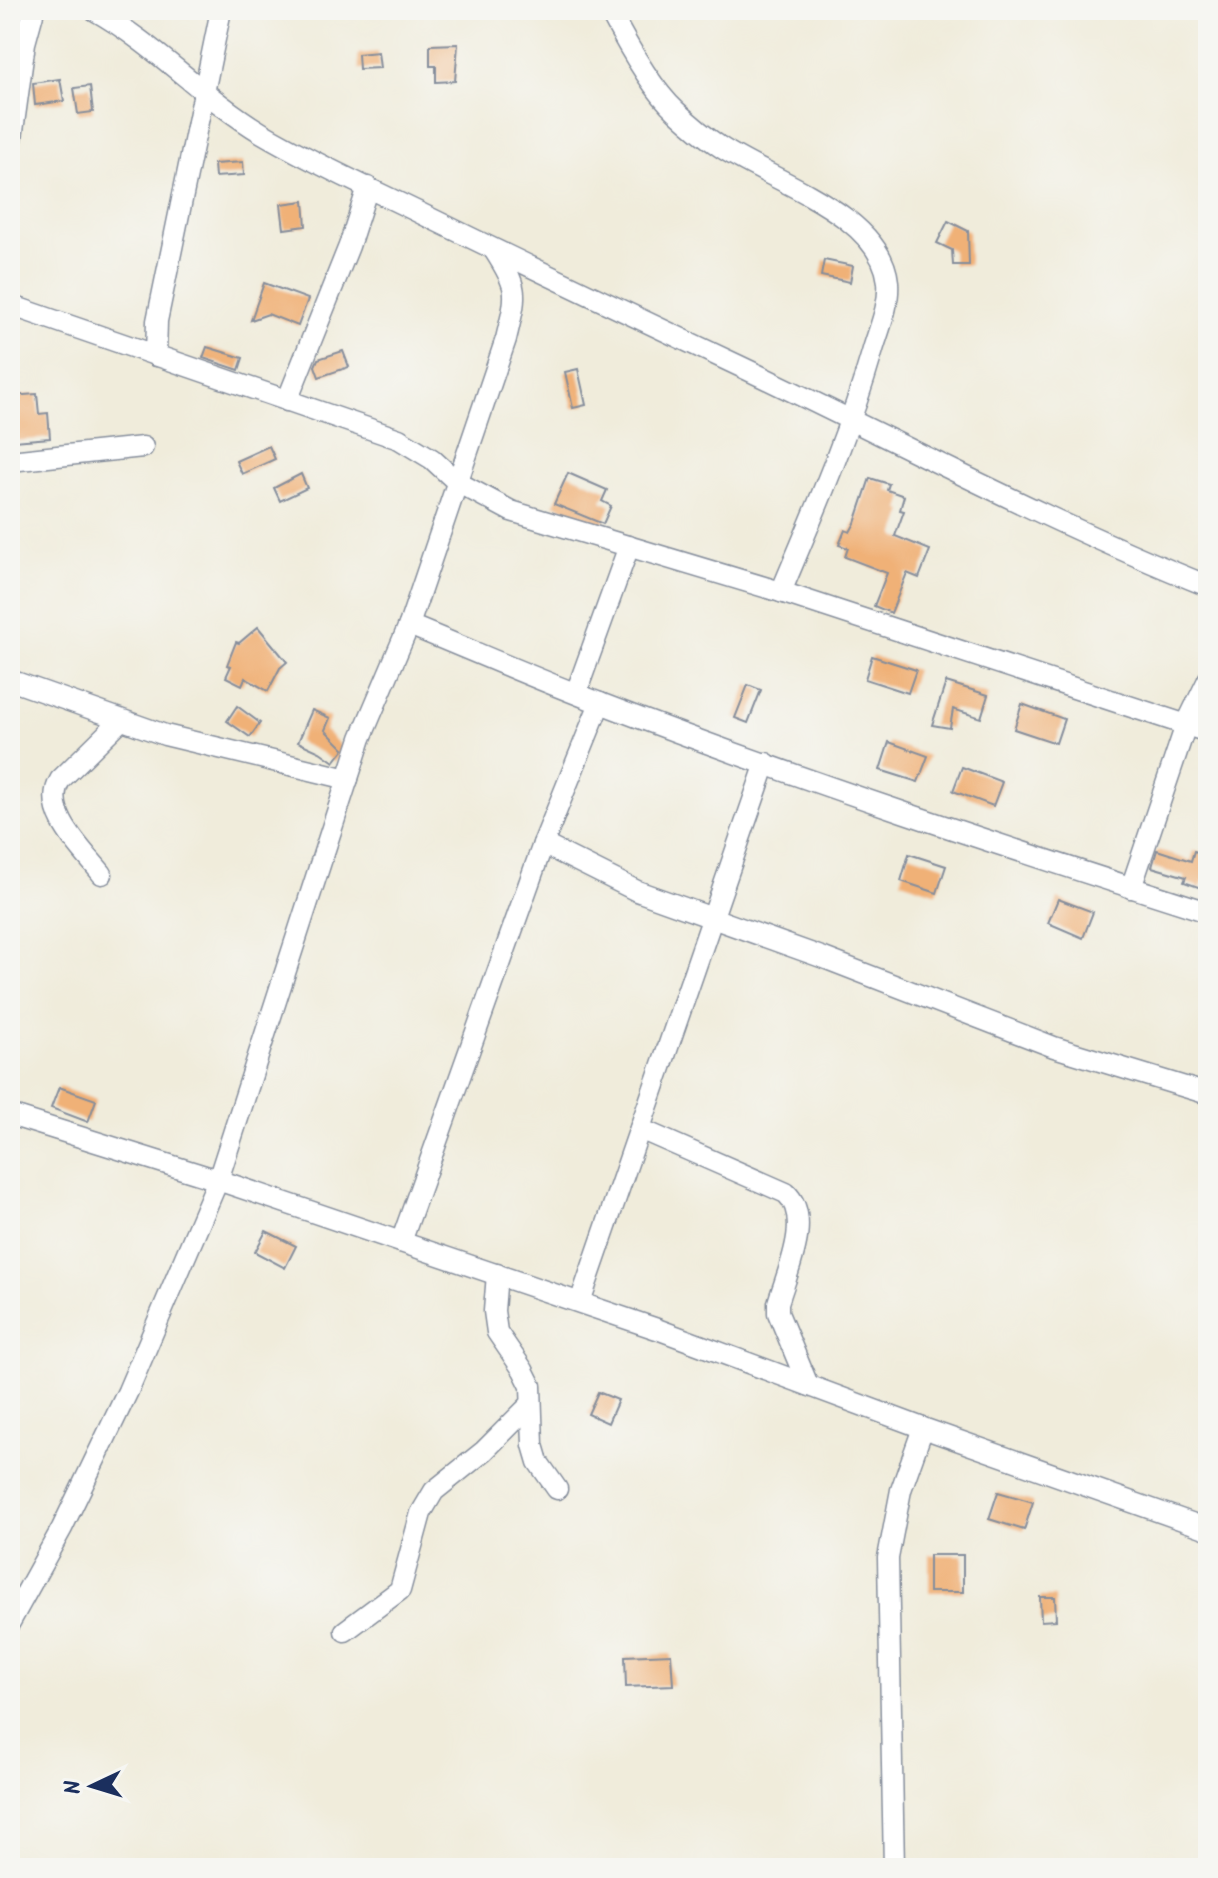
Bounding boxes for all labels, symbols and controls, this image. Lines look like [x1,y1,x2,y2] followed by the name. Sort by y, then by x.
[52,1746,132,1826] north arrow
[57,1779,92,1795] text: N

